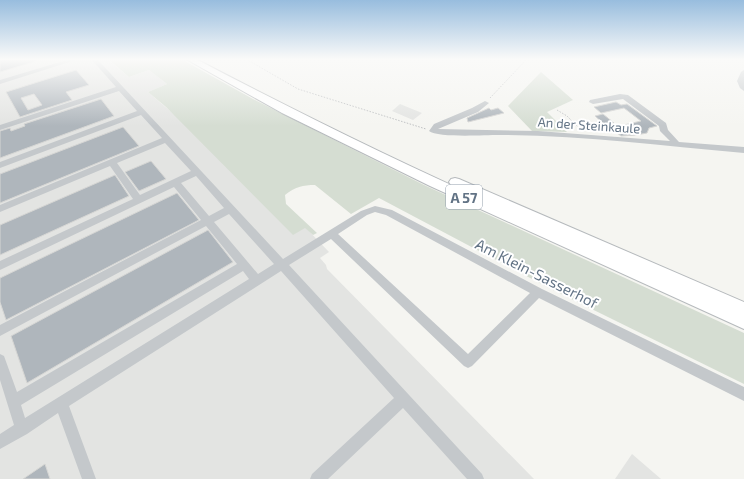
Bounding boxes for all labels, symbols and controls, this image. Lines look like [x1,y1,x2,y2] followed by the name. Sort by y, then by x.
[537,113,641,137] street label: An der Steinkaule
[446,185,482,209] road number: A 57
[473,234,602,312] street label: Am Klein-Sasserhof

